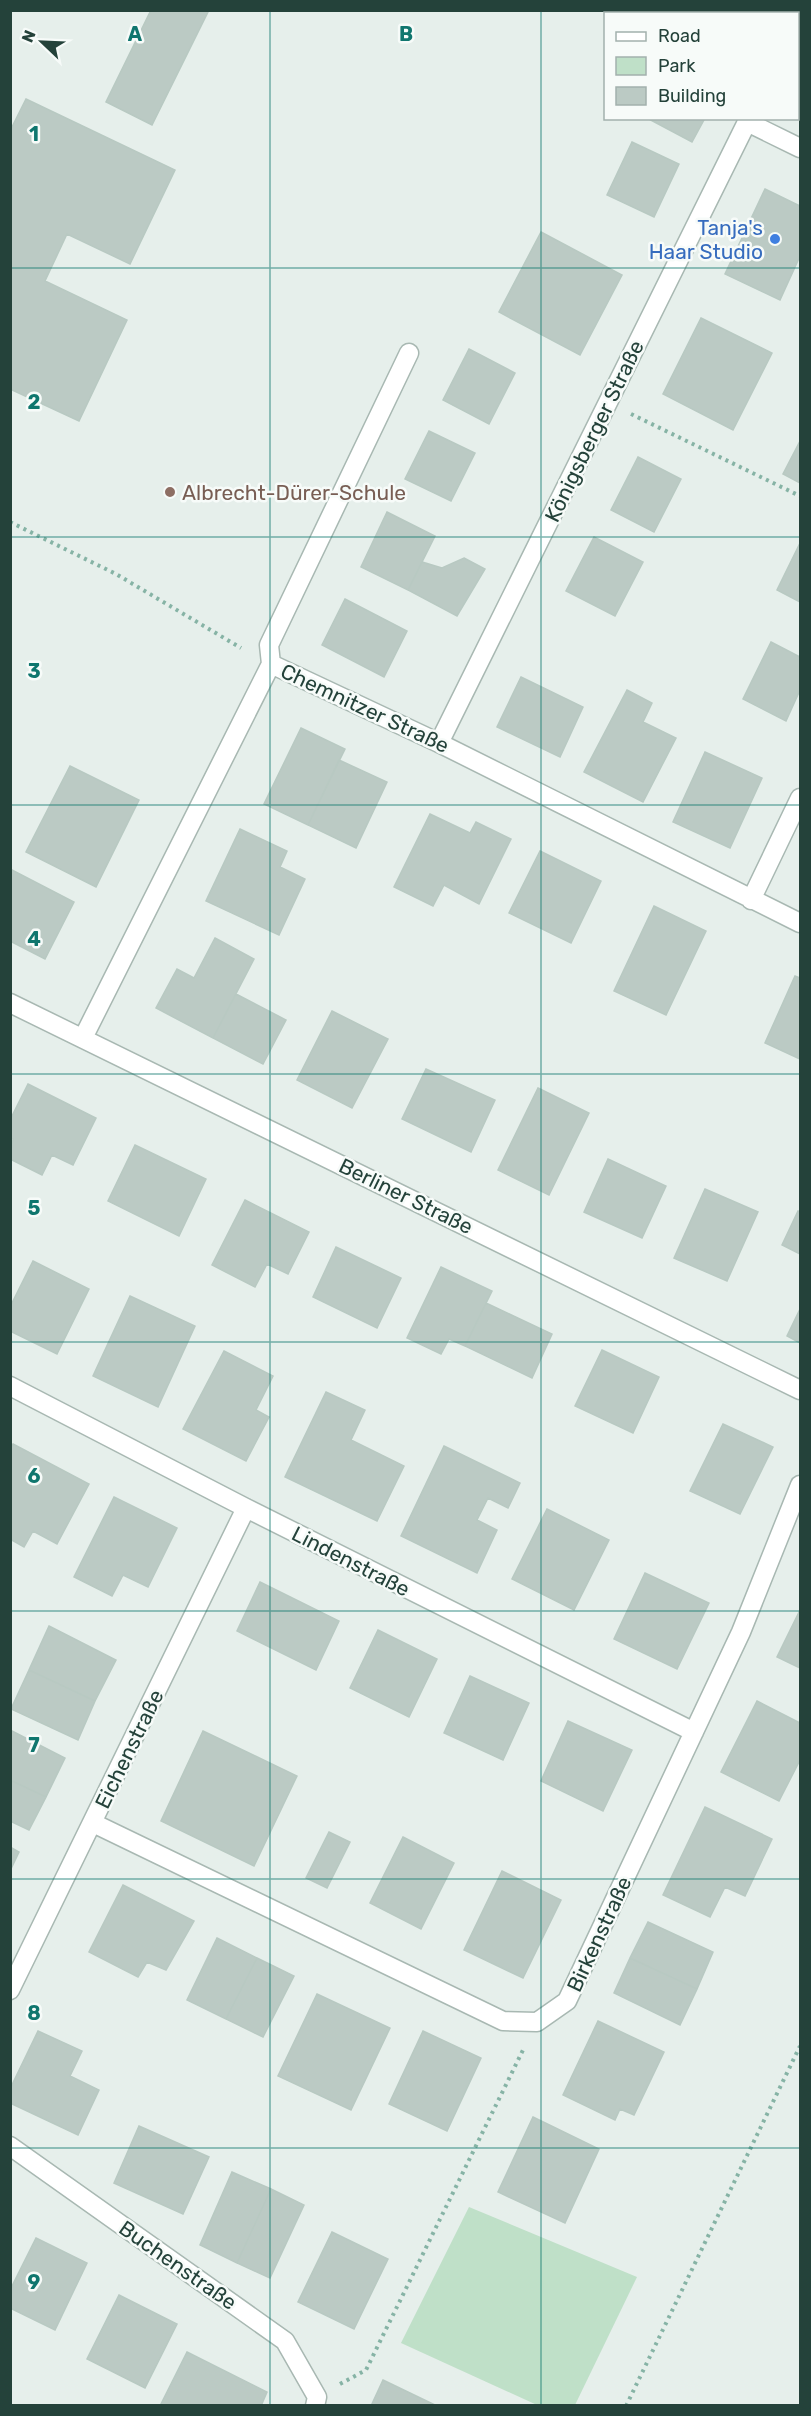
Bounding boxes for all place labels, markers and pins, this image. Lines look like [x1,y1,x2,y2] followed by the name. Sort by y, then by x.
[649,215,763,264] place label: Tanja's Haar Studio
[768,232,782,246] marker: Tanja's Haar Studio
[182,480,406,505] place label: Albrecht-Dürer-Schule
[163,485,177,499] marker: Albrecht-Dürer-Schule

